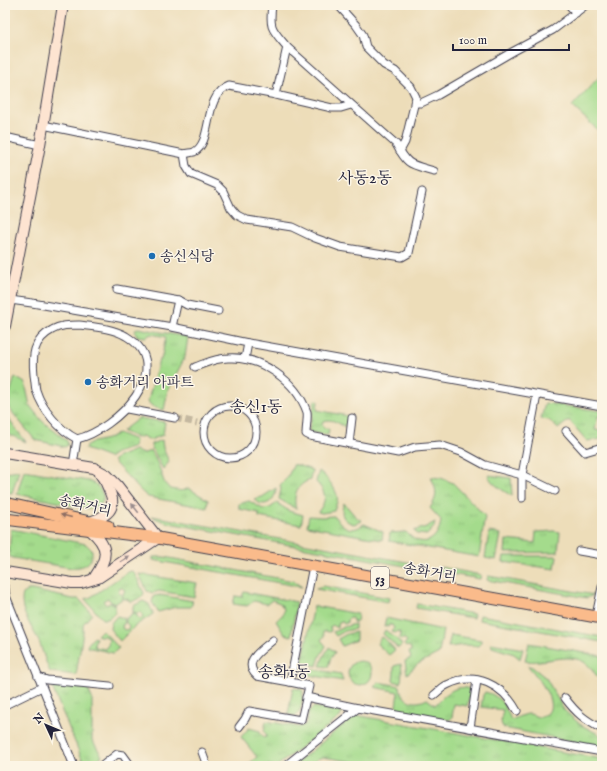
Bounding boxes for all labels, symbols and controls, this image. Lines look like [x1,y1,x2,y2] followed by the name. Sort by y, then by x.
[453,26,569,52] scale bar
[459,33,487,48] text: 100 m
[338,169,392,189] district label: 사동2동
[160,248,215,266] place label: 송신식당
[147,251,157,261] marker: 송신식당
[96,374,194,392] place label: 송화거리 아파트
[83,377,93,387] marker: 송화거리 아파트
[230,398,283,418] district label: 송신1동
[56,491,113,521] street label: 송화거리
[130,502,139,513] one-way arrow
[60,513,72,519] one-way arrow
[119,556,131,563] one-way arrow
[402,559,458,587] street label: 송화거리
[371,567,389,589] road number: 53
[258,663,311,683] district label: 송화1동
[26,705,66,745] north arrow
[30,710,48,728] text: N

